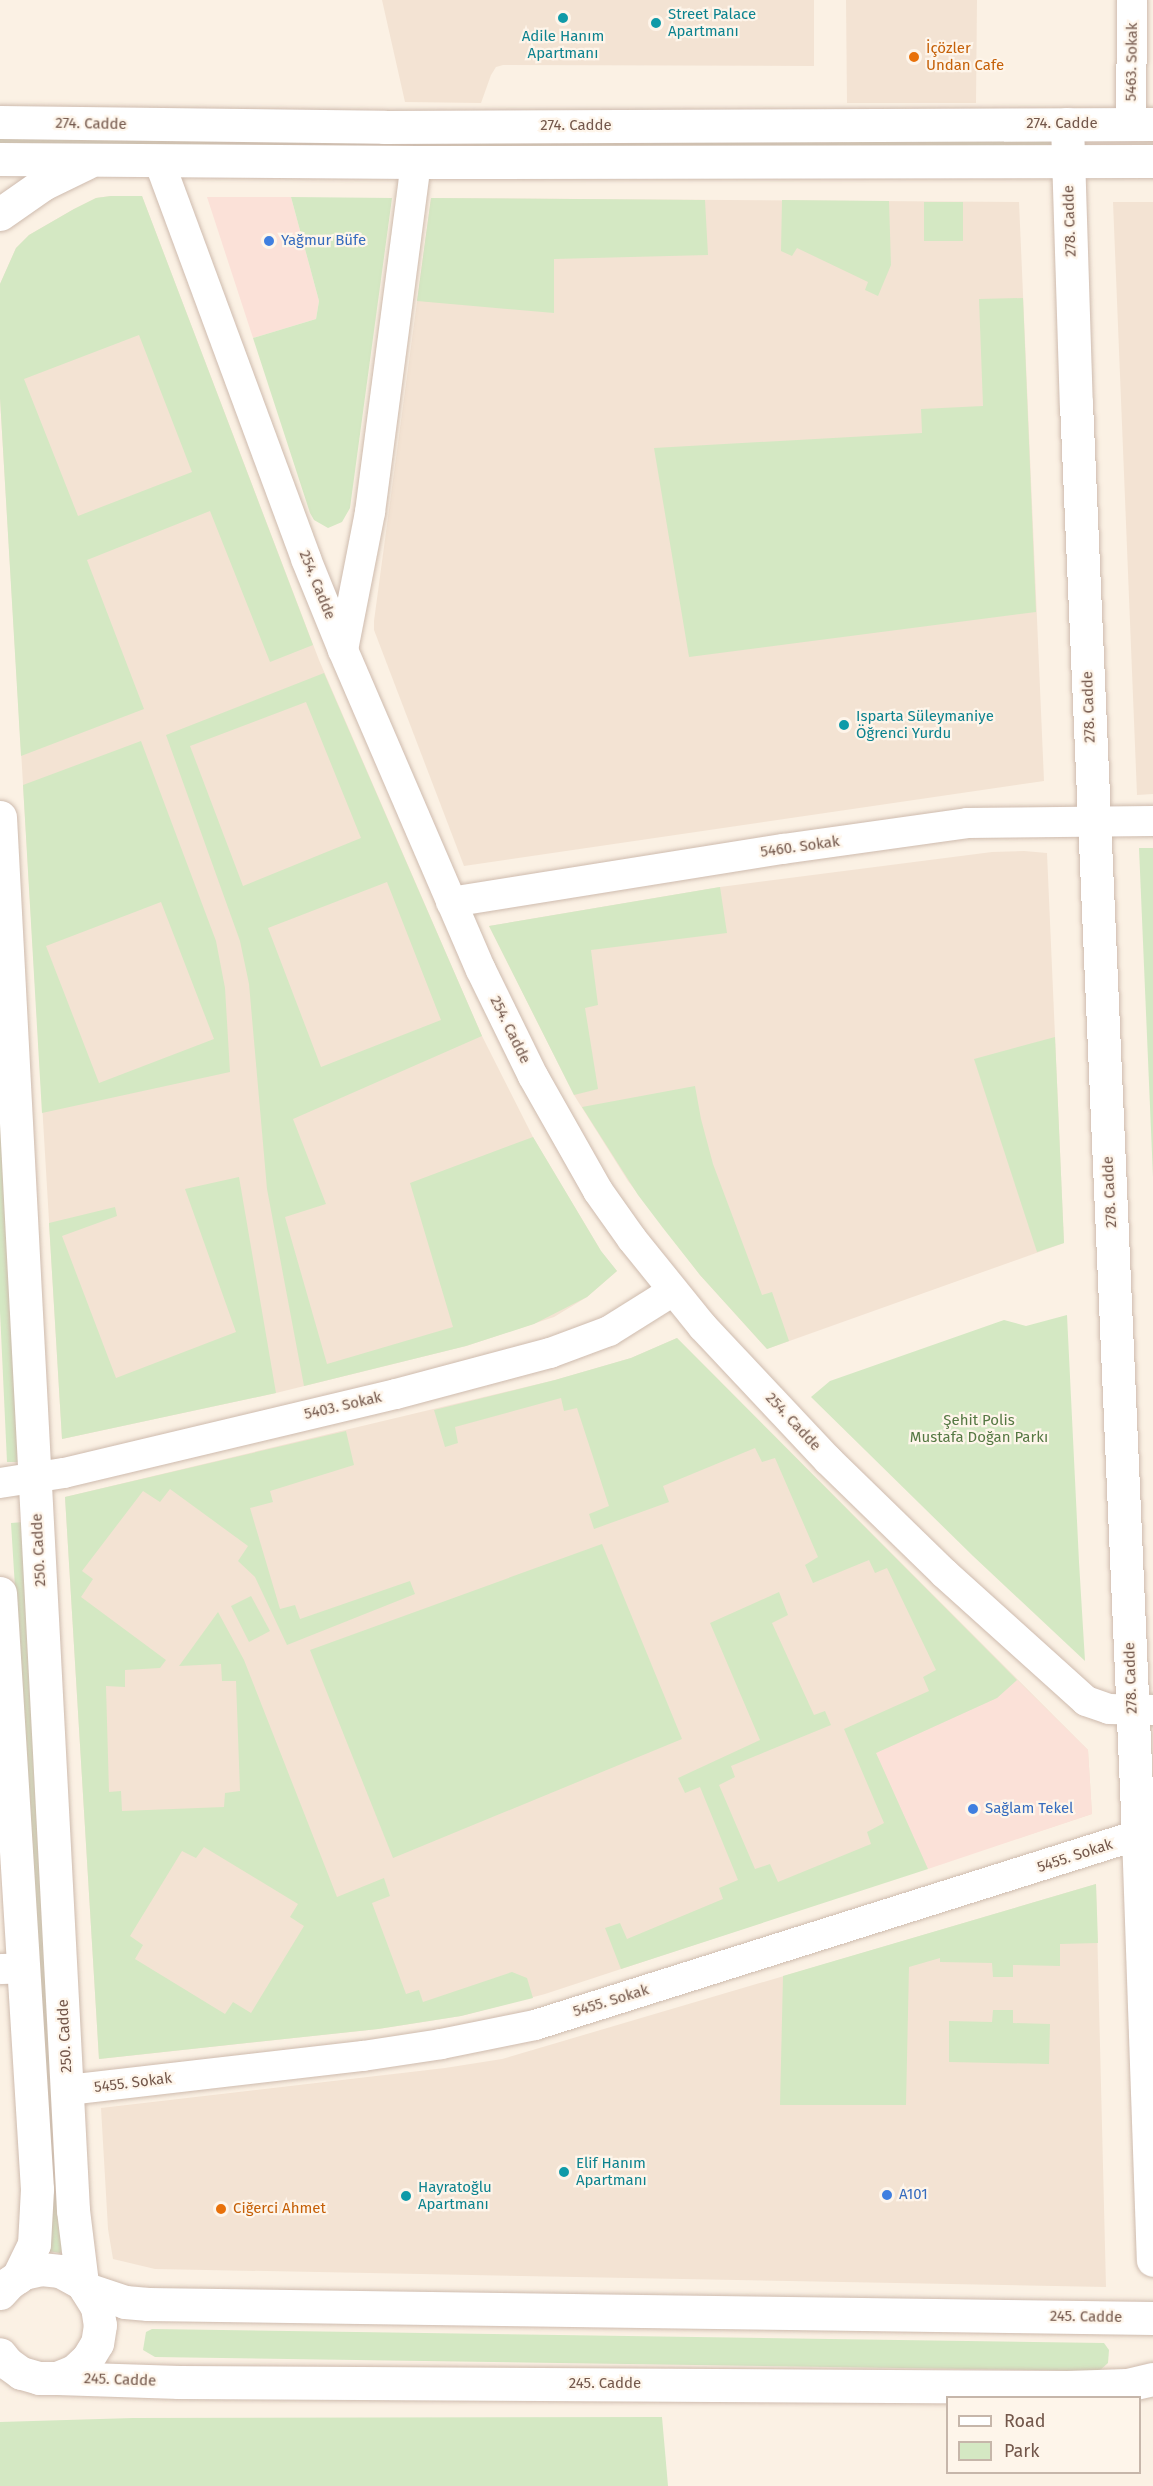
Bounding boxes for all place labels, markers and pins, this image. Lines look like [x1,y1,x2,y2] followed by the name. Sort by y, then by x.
[668,5,756,40] place label: Street Palace Apartmanı
[556,11,570,25] marker: Adile Hanım Apartmanı
[649,16,663,30] marker: Street Palace Apartmanı
[522,27,604,62] place label: Adile Hanım Apartmanı
[926,39,1004,74] place label: İçözler Undan Cafe
[907,50,921,64] marker: İçözler Undan Cafe
[281,232,366,250] place label: Yağmur Büfe
[262,234,276,248] marker: Yağmur Büfe
[856,707,994,742] place label: Isparta Süleymaniye Öğrenci Yurdu
[837,718,851,732] marker: Isparta Süleymaniye Öğrenci Yurdu
[985,1800,1074,1818] place label: Sağlam Tekel
[966,1802,980,1816] marker: Sağlam Tekel
[576,2154,647,2189] place label: Elif Hanım Apartmanı
[557,2165,571,2179] marker: Elif Hanım Apartmanı
[418,2178,492,2213] place label: Hayratoğlu Apartmanı
[899,2186,928,2204] place label: A101
[880,2188,894,2202] marker: A101
[399,2189,413,2203] marker: Hayratoğlu Apartmanı
[233,2200,326,2218] place label: Ciğerci Ahmet
[214,2202,228,2216] marker: Ciğerci Ahmet

